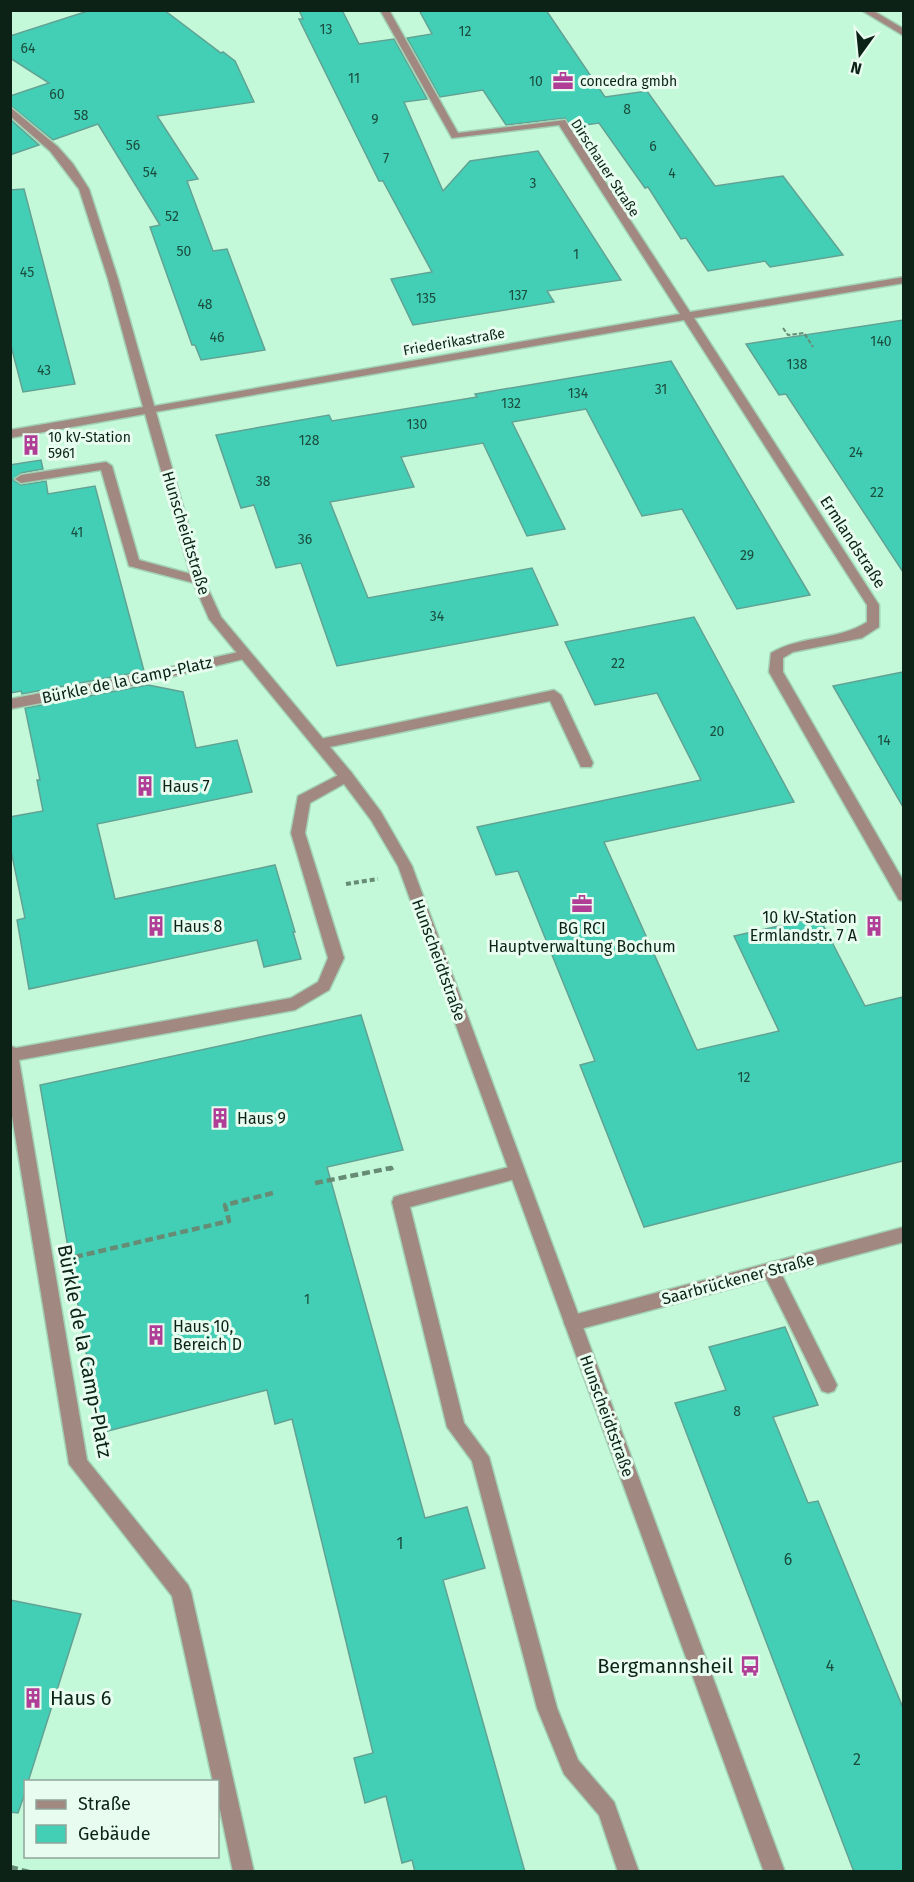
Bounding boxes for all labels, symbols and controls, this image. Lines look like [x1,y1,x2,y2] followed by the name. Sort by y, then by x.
[319,21,333,38] house number: 13
[459,23,472,40] house number: 12
[830,24,890,84] north arrow
[21,40,36,57] house number: 64
[849,57,864,79] text: N
[551,69,575,93] office icon: concedra gmbh
[348,70,360,87] house number: 11
[529,73,543,90] house number: 10
[580,73,677,90] place label: concedra gmbh
[49,86,65,103] house number: 60
[623,101,631,118] house number: 8
[74,107,89,124] house number: 58
[371,111,379,128] house number: 9
[567,116,643,220] street label: Dirschauer Straße
[126,137,140,154] house number: 56
[649,138,657,155] house number: 6
[383,150,389,167] house number: 7
[143,164,158,181] house number: 54
[668,165,676,182] house number: 4
[530,175,537,192] house number: 3
[165,208,179,225] house number: 52
[177,243,192,260] house number: 50
[573,246,579,263] house number: 1
[20,264,34,281] house number: 45
[508,287,528,304] house number: 137
[416,290,436,307] house number: 135
[197,296,213,313] house number: 48
[402,325,506,359] street label: Friederikastraße
[210,329,224,346] house number: 46
[870,333,892,350] house number: 140
[787,356,808,373] house number: 138
[37,362,51,379] house number: 43
[655,381,667,398] house number: 31
[568,385,589,402] house number: 134
[501,395,521,412] house number: 132
[407,416,428,433] house number: 130
[48,429,131,462] place label: 10 kV-Station 5961
[299,432,320,449] house number: 128
[19,433,43,457] building icon: 10 kV-Station 5961
[849,444,864,461] house number: 24
[158,469,214,597] street label: Hunscheidtstraße
[256,473,271,490] house number: 38
[870,484,884,501] house number: 22
[816,492,890,592] street label: Ermlandstraße
[71,524,83,541] house number: 41
[298,531,312,548] house number: 36
[740,547,754,564] house number: 29
[430,608,445,625] house number: 34
[40,653,214,707] street label: Bürkle de la Camp-Platz
[611,655,625,672] house number: 22
[710,723,725,740] house number: 20
[877,732,891,749] house number: 14
[133,774,157,798] building icon: Haus 7
[162,777,210,796] place label: Haus 7
[570,892,594,916] office icon: BG RCI Hauptverwaltung Bochum
[408,896,470,1024] street label: Hunscheidtstraße
[750,908,858,945] place label: 10 kV-Station Ermlandstr. 7 A
[144,914,168,938] building icon: Haus 8
[862,914,886,938] building icon: 10 kV-Station Ermlandstr. 7 A
[173,917,223,936] place label: Haus 8
[488,919,676,956] place label: BG RCI Hauptverwaltung Bochum
[738,1069,751,1086] house number: 12
[208,1106,232,1130] building icon: Haus 9
[237,1109,286,1128] place label: Haus 9
[53,1242,118,1460] street label: Bürkle de la Camp-Platz
[660,1249,816,1309] street label: Saarbrückener Straße
[304,1291,310,1308] house number: 1
[173,1317,242,1354] place label: Haus 10, Bereich D
[144,1323,168,1347] building icon: Haus 10, Bereich D
[576,1352,638,1480] street label: Hunscheidtstraße
[733,1403,741,1420] house number: 8
[397,1534,403,1553] house number: 1
[784,1550,792,1569] house number: 6
[597,1654,733,1678] place label: Bergmannsheil
[738,1654,762,1678] bus stop icon: Bergmannsheil
[826,1656,835,1675] house number: 4
[21,1686,45,1710] building icon: Haus 6
[50,1686,111,1710] place label: Haus 6
[853,1750,861,1769] house number: 2
[24,1780,219,1858] legend
[78,1793,131,1815] text: Straße
[78,1823,151,1845] text: Gebäude

